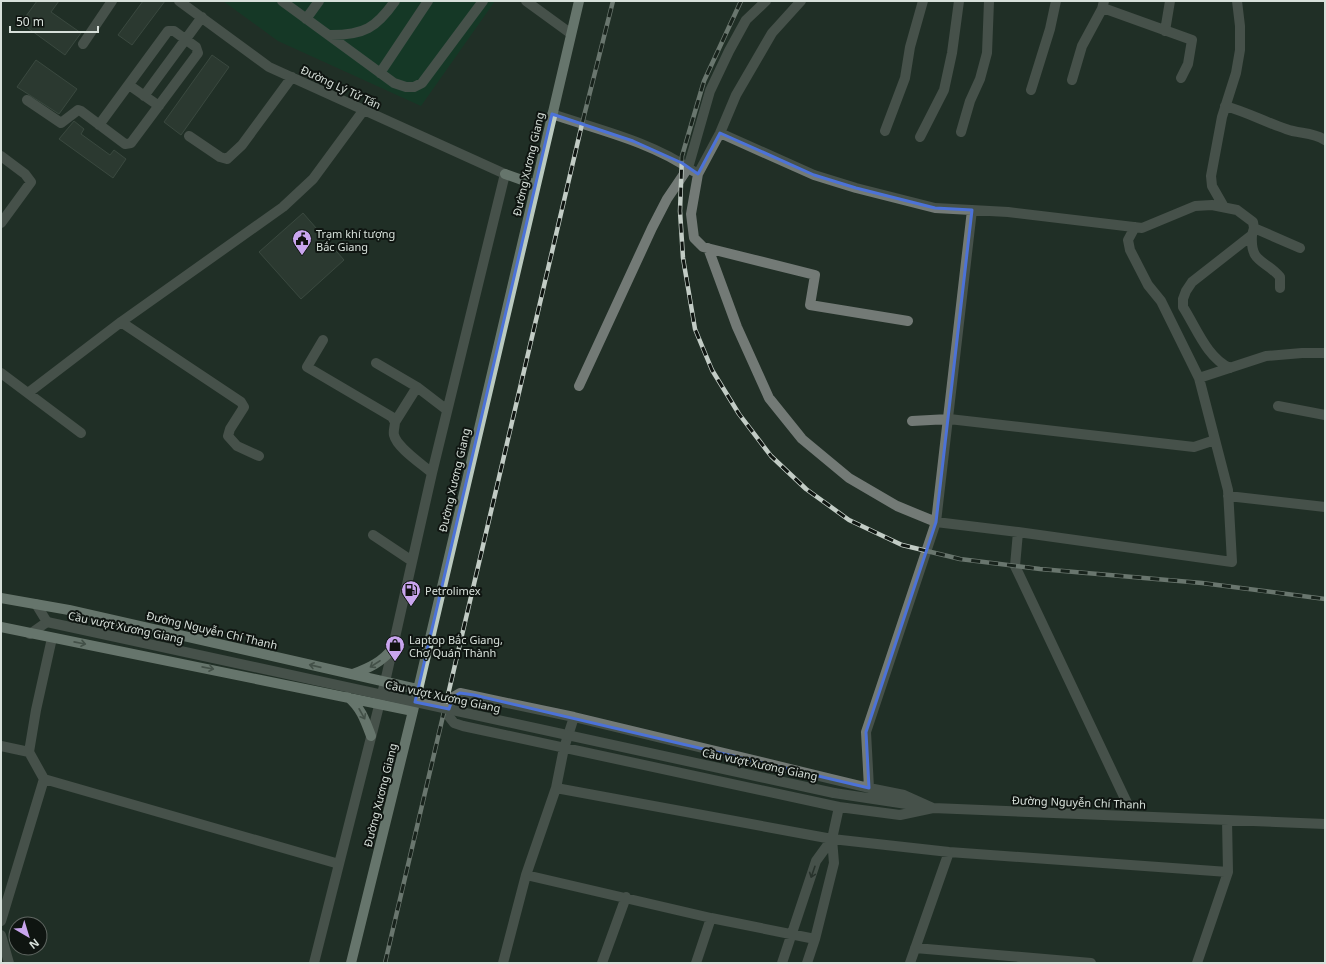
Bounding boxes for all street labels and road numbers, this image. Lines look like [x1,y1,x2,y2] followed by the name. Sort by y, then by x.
[298,62,384,112] street label: Đường Lý Tử Tấn
[509,111,547,217] street label: Đường Xương Giang
[435,427,473,533] street label: Đường Xương Giang
[67,607,185,647] street label: Cầu vượt Xương Giang
[145,608,279,652] street label: Đường Nguyễn Chí Thanh
[384,676,502,716] street label: Cầu vượt Xương Giang
[360,742,400,848] street label: Đường Xương Giang
[701,744,819,784] street label: Cầu vượt Xương Giang
[1012,792,1146,812] street label: Đường Nguyễn Chí Thanh

